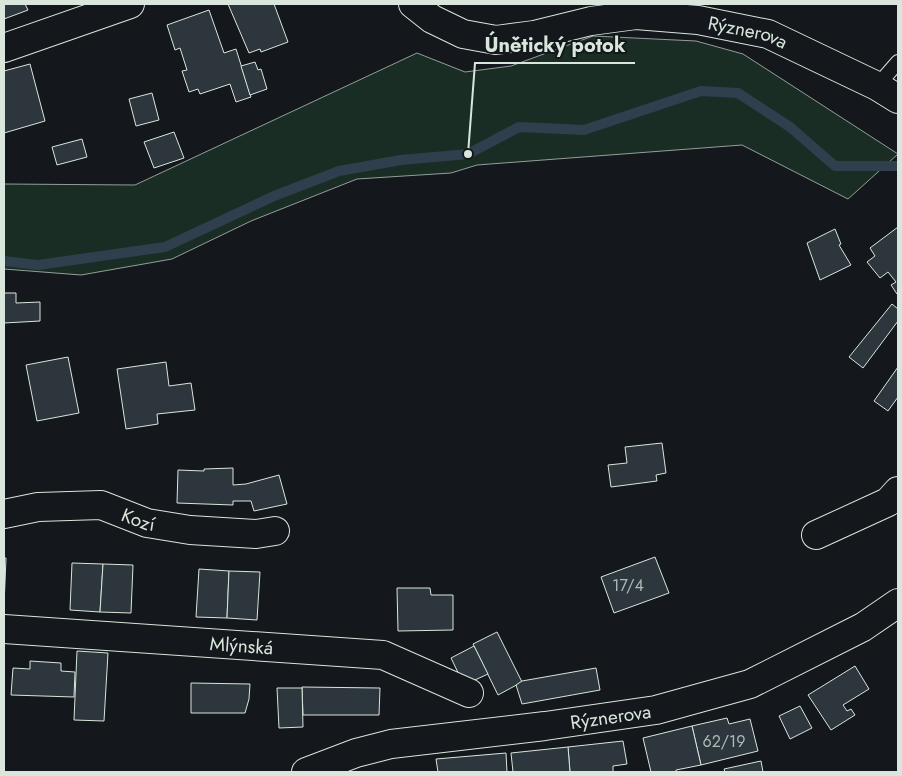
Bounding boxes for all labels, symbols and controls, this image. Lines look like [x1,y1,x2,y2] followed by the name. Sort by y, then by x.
[706,9,792,55] street label: Rýznerova
[475,28,635,63] callout: Únětický potok
[485,31,626,60] text: Únětický potok
[118,501,158,538] street label: Kozí
[612,574,644,597] house number: 17/4
[209,630,274,661] street label: Mlýnská
[569,698,653,736] street label: Rýznerova
[703,730,745,753] house number: 62/19

